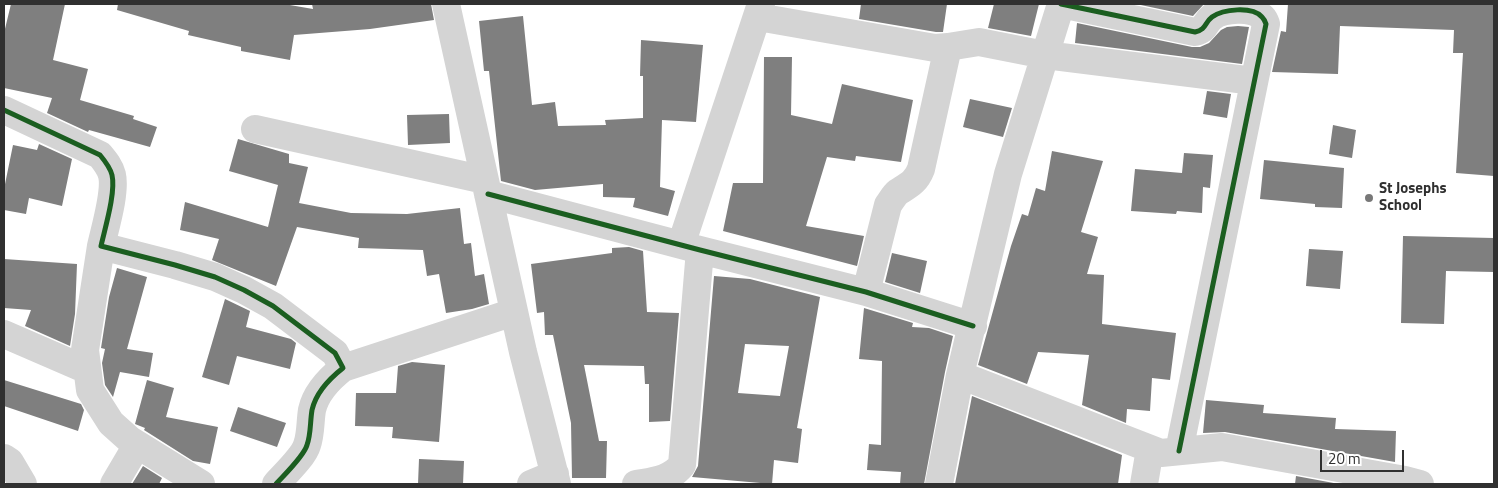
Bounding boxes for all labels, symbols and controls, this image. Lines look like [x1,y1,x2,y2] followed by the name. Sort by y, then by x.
[1379,180,1447,215] place label: St Josephs School
[1363,192,1375,204] marker: St Josephs School
[1323,440,1407,472] scale bar
[1328,447,1361,470] text: 20 m

